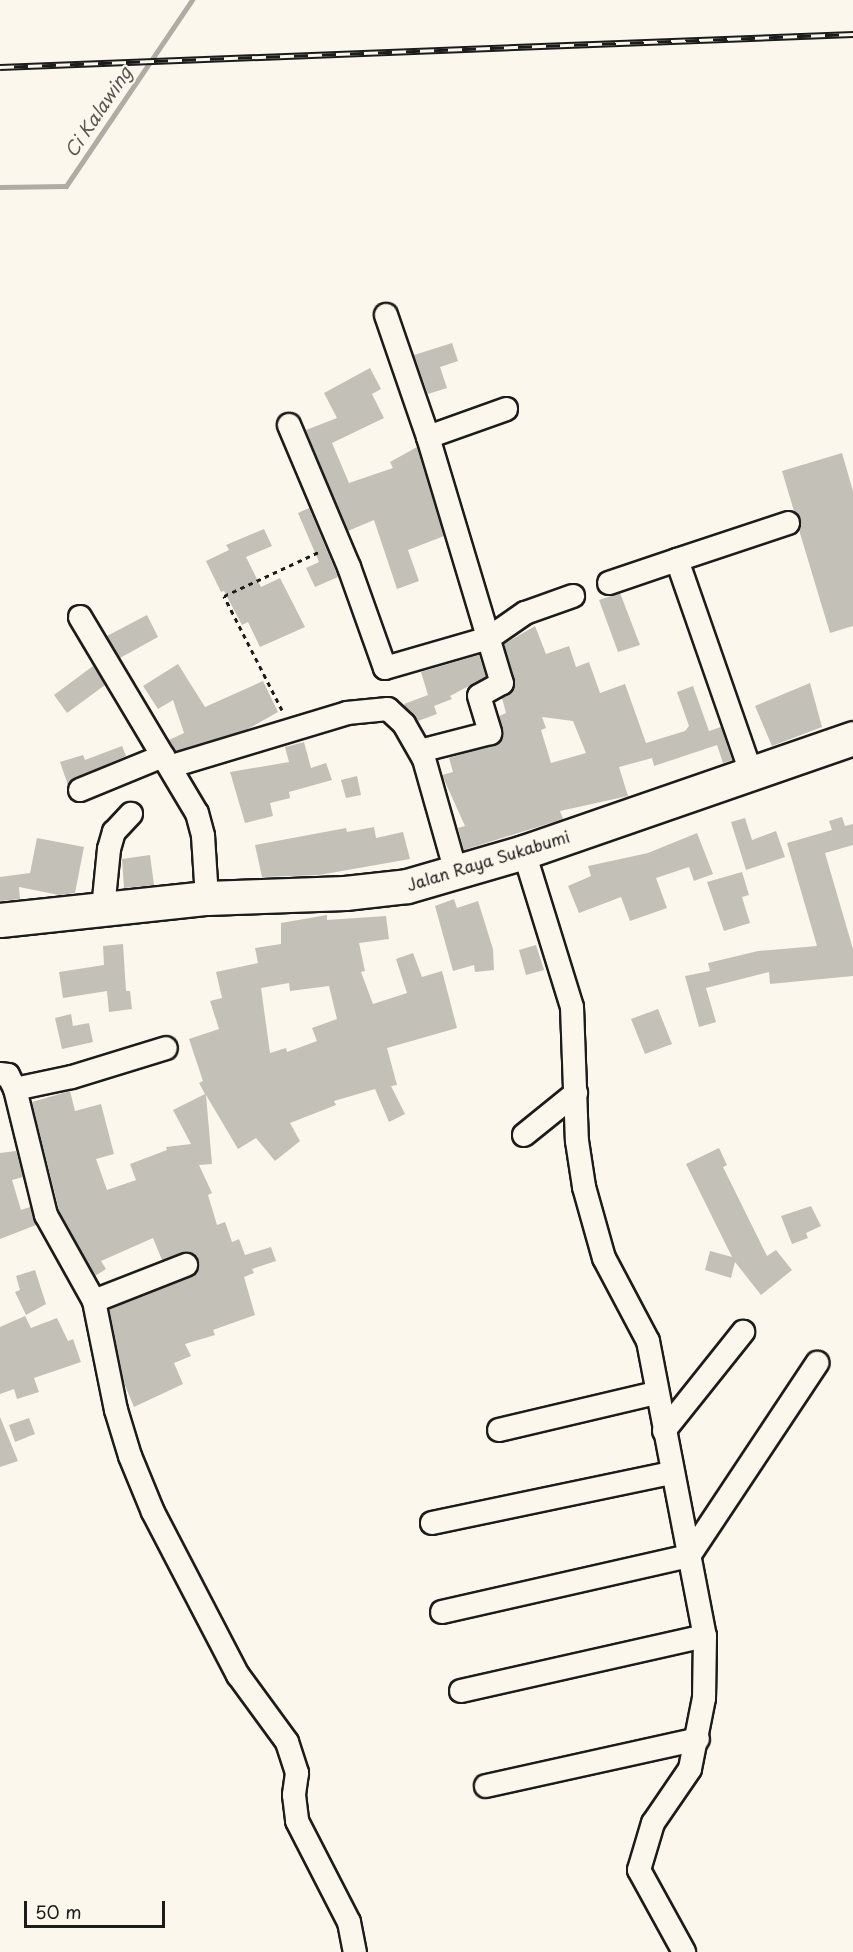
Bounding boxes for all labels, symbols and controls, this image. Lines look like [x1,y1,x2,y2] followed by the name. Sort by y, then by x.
[60,62,136,162] water label: Ci Kalawing
[404,826,572,894] street label: Jalan Raya Sukabumi
[27,1889,168,1927] scale bar
[35,1898,82,1925] text: 50 m

